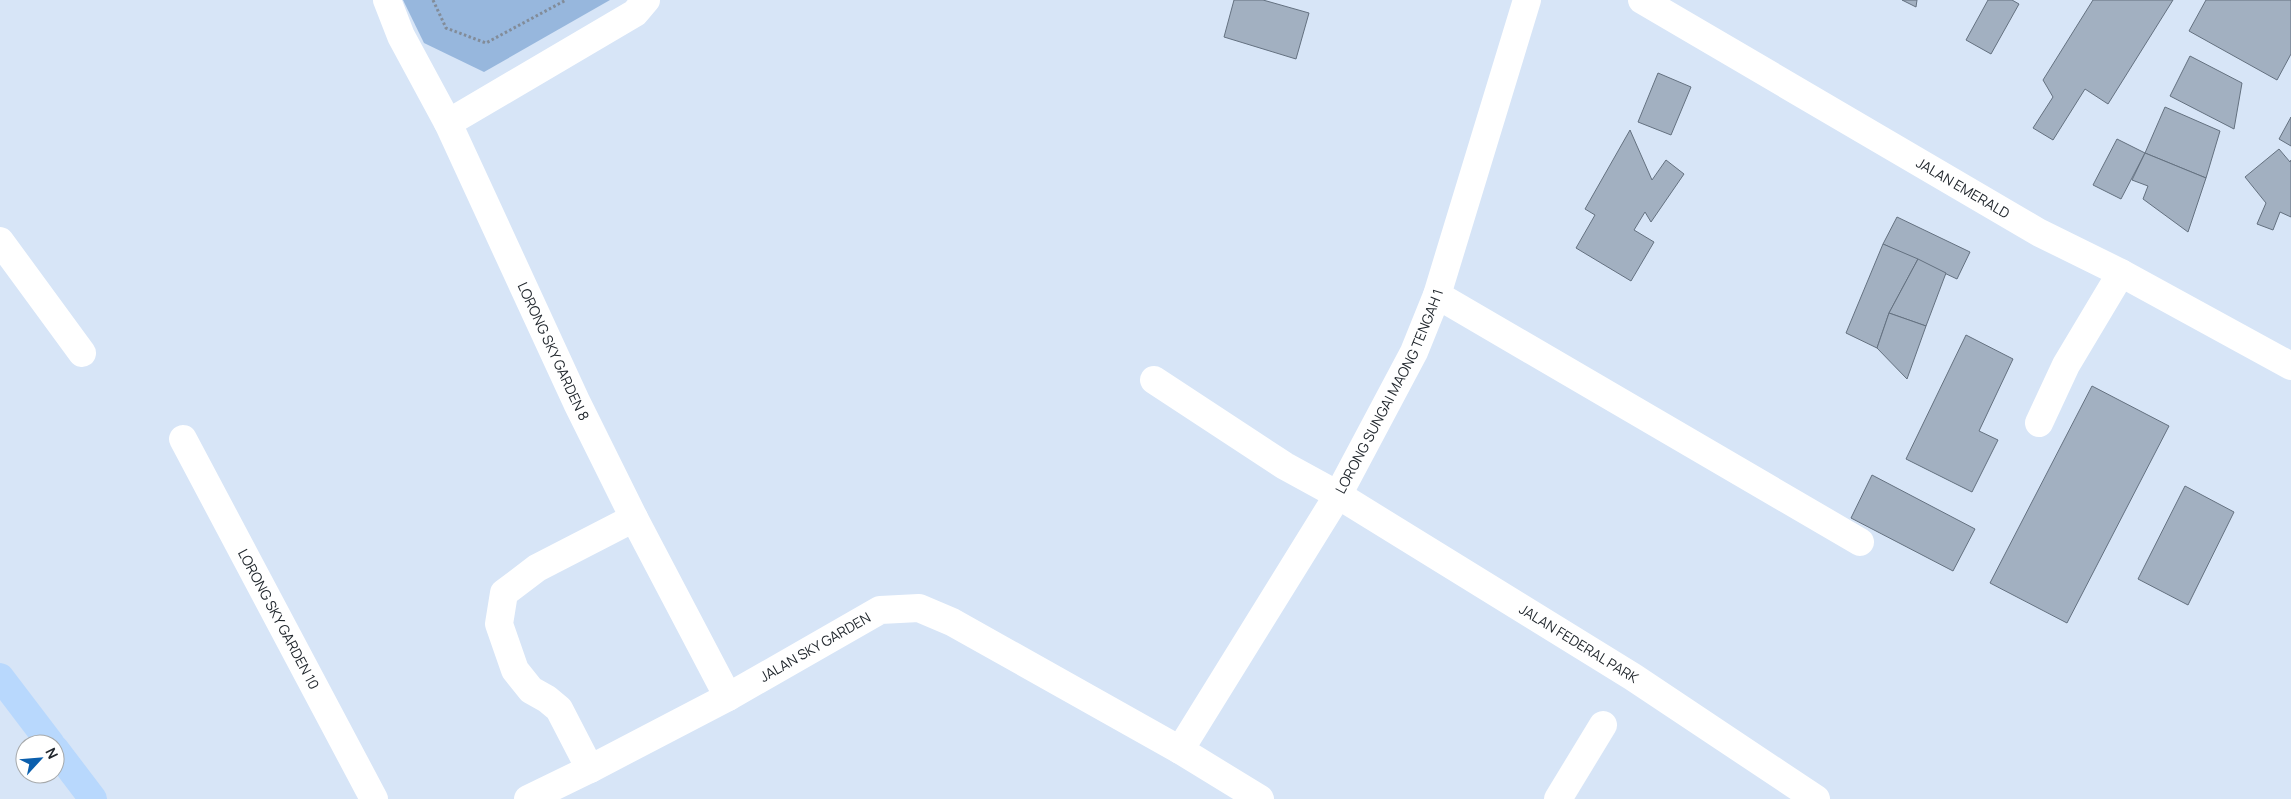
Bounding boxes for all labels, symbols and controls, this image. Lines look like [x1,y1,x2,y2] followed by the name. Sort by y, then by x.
[1913,153,2014,222] street label: JALAN EMERALD
[514,279,594,424] street label: LORONG SKY GARDEN 8
[1331,287,1447,497] street label: LORONG SUNGAI MAONG TENGAH 1
[234,545,324,692] street label: LORONG SKY GARDEN 10
[1516,599,1643,687] street label: JALAN FEDERAL PARK
[756,607,874,686] street label: JALAN SKY GARDEN
[15,734,65,784] north arrow
[41,744,63,762] text: N

